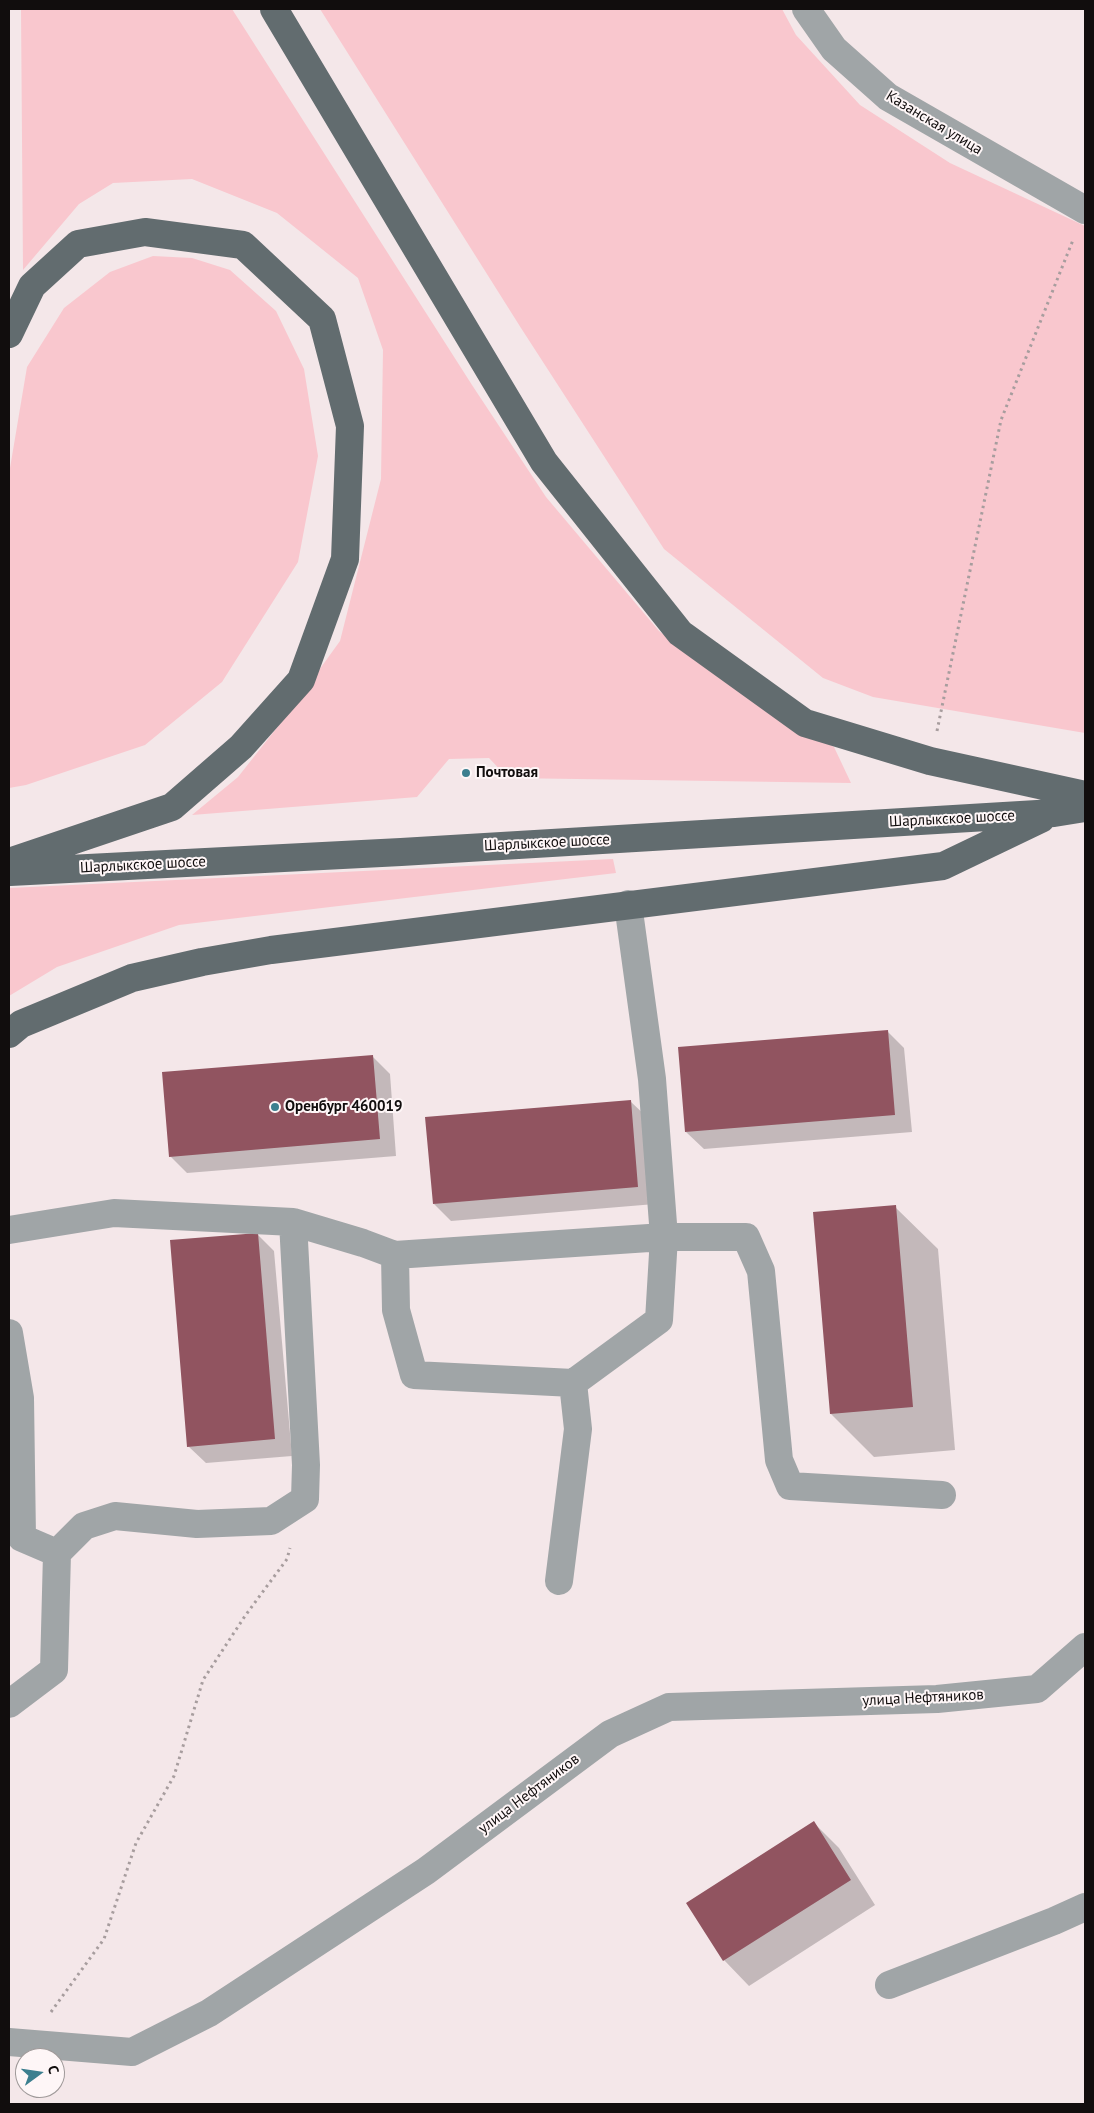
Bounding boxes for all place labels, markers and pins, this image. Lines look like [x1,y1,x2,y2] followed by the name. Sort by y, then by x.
[476,764,538,782] place label: Почтовая
[460,767,472,779] marker: Почтовая
[285,1098,402,1116] place label: Оренбург 460019
[269,1101,281,1113] marker: Оренбург 460019

